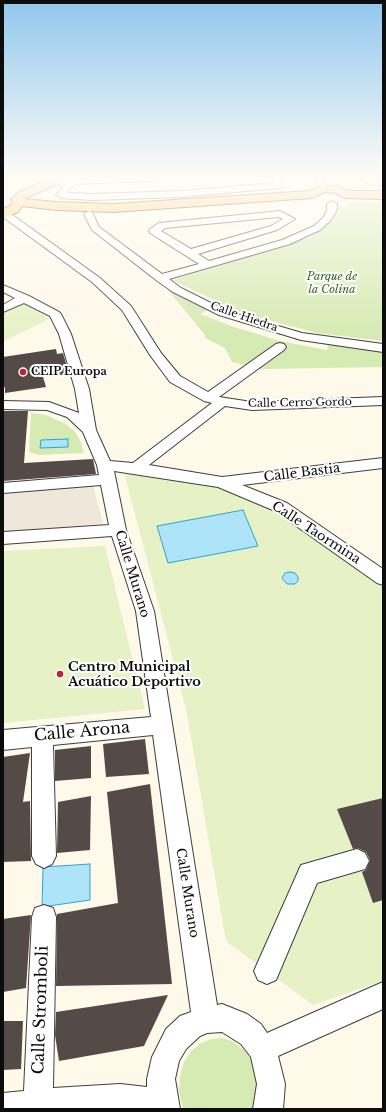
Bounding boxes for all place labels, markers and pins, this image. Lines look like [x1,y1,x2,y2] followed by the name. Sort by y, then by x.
[31,365,107,379] place label: CEIP Europa
[18,367,28,377] marker: CEIP Europa
[68,659,201,690] place label: Centro Municipal Acuático Deportivo
[55,669,65,679] marker: Centro Municipal Acuático Deportivo

